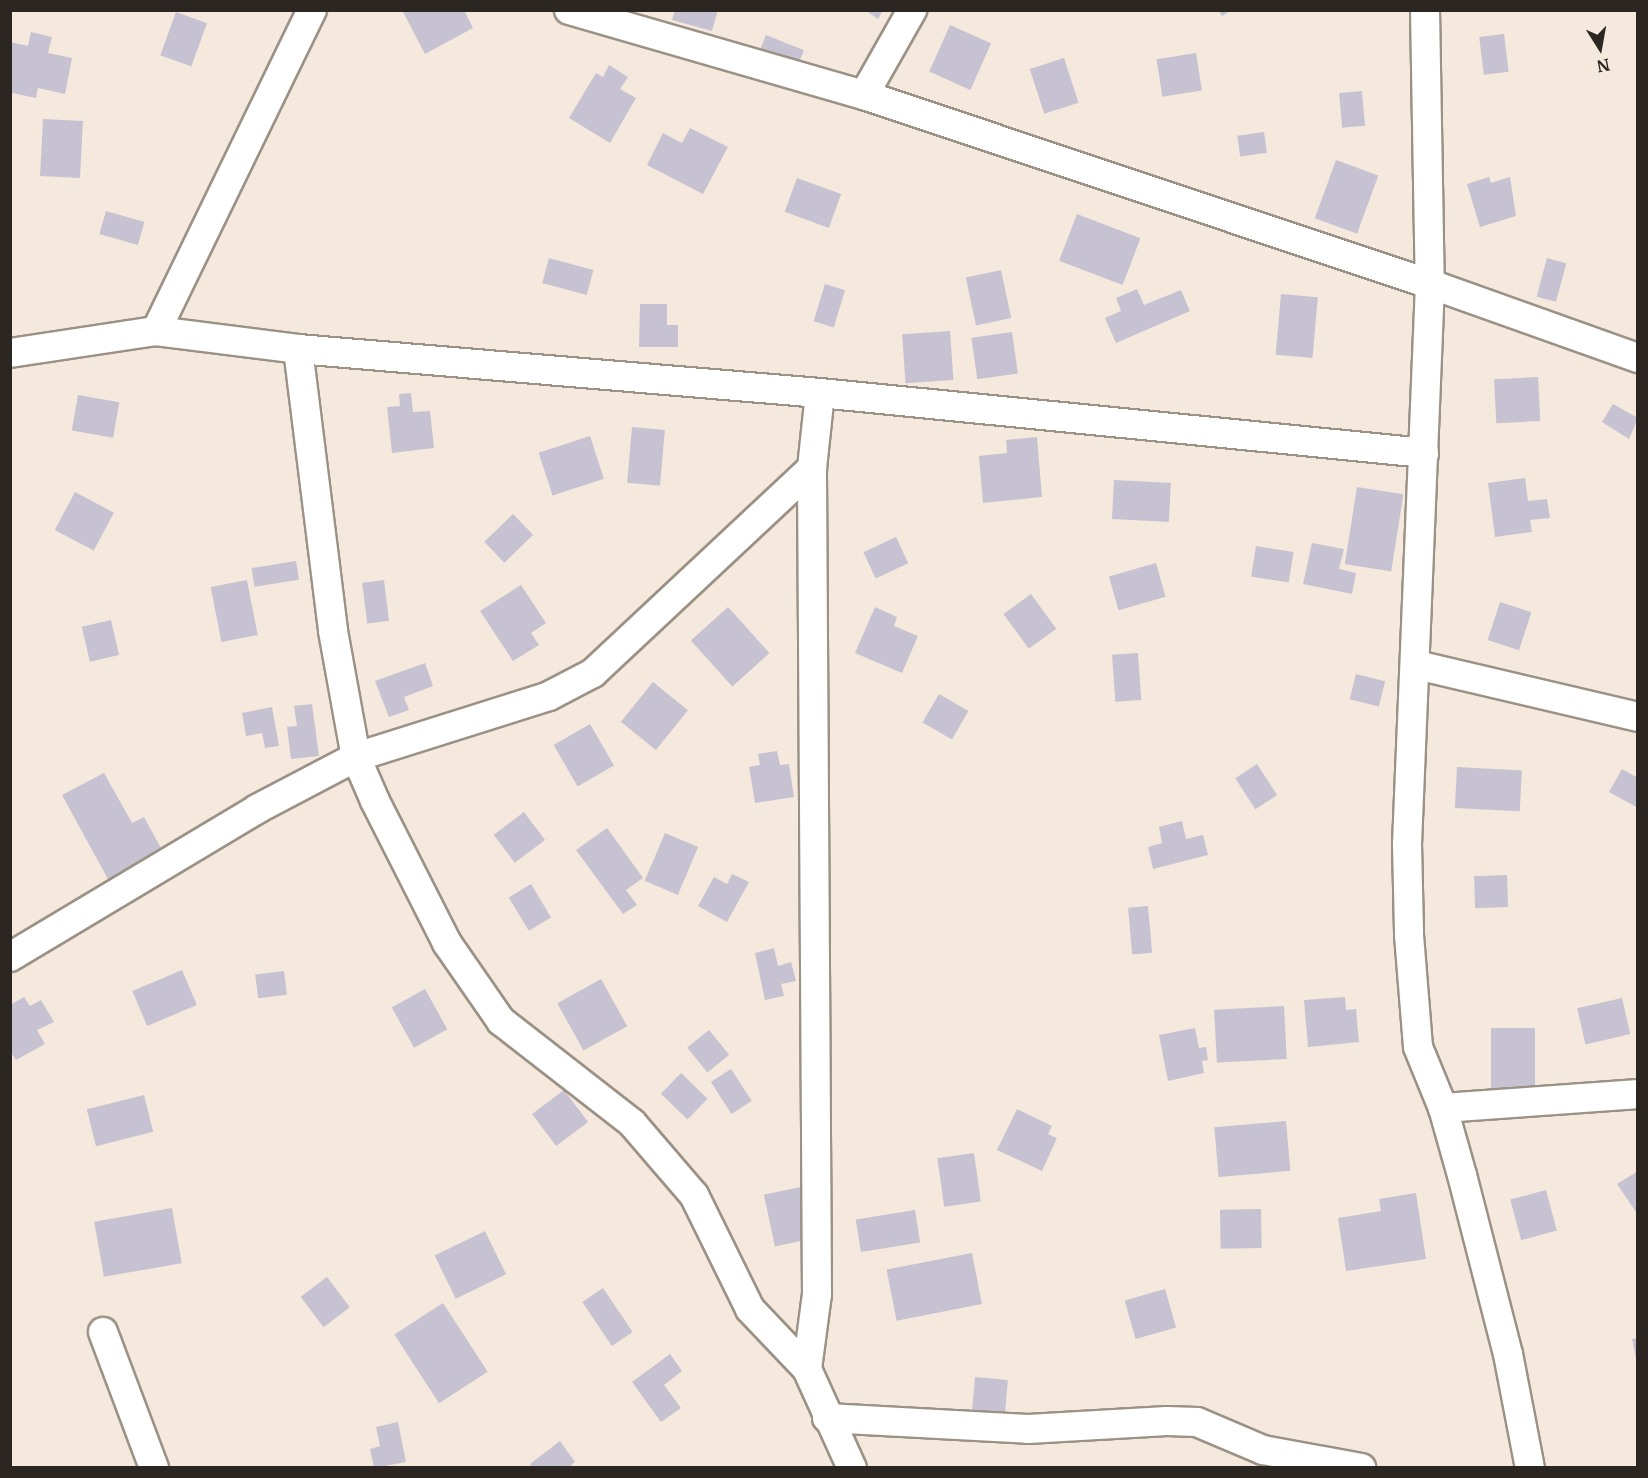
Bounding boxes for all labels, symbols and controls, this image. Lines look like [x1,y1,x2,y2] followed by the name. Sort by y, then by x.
[1570,18,1630,78] north arrow
[1595,55,1612,77] text: N

